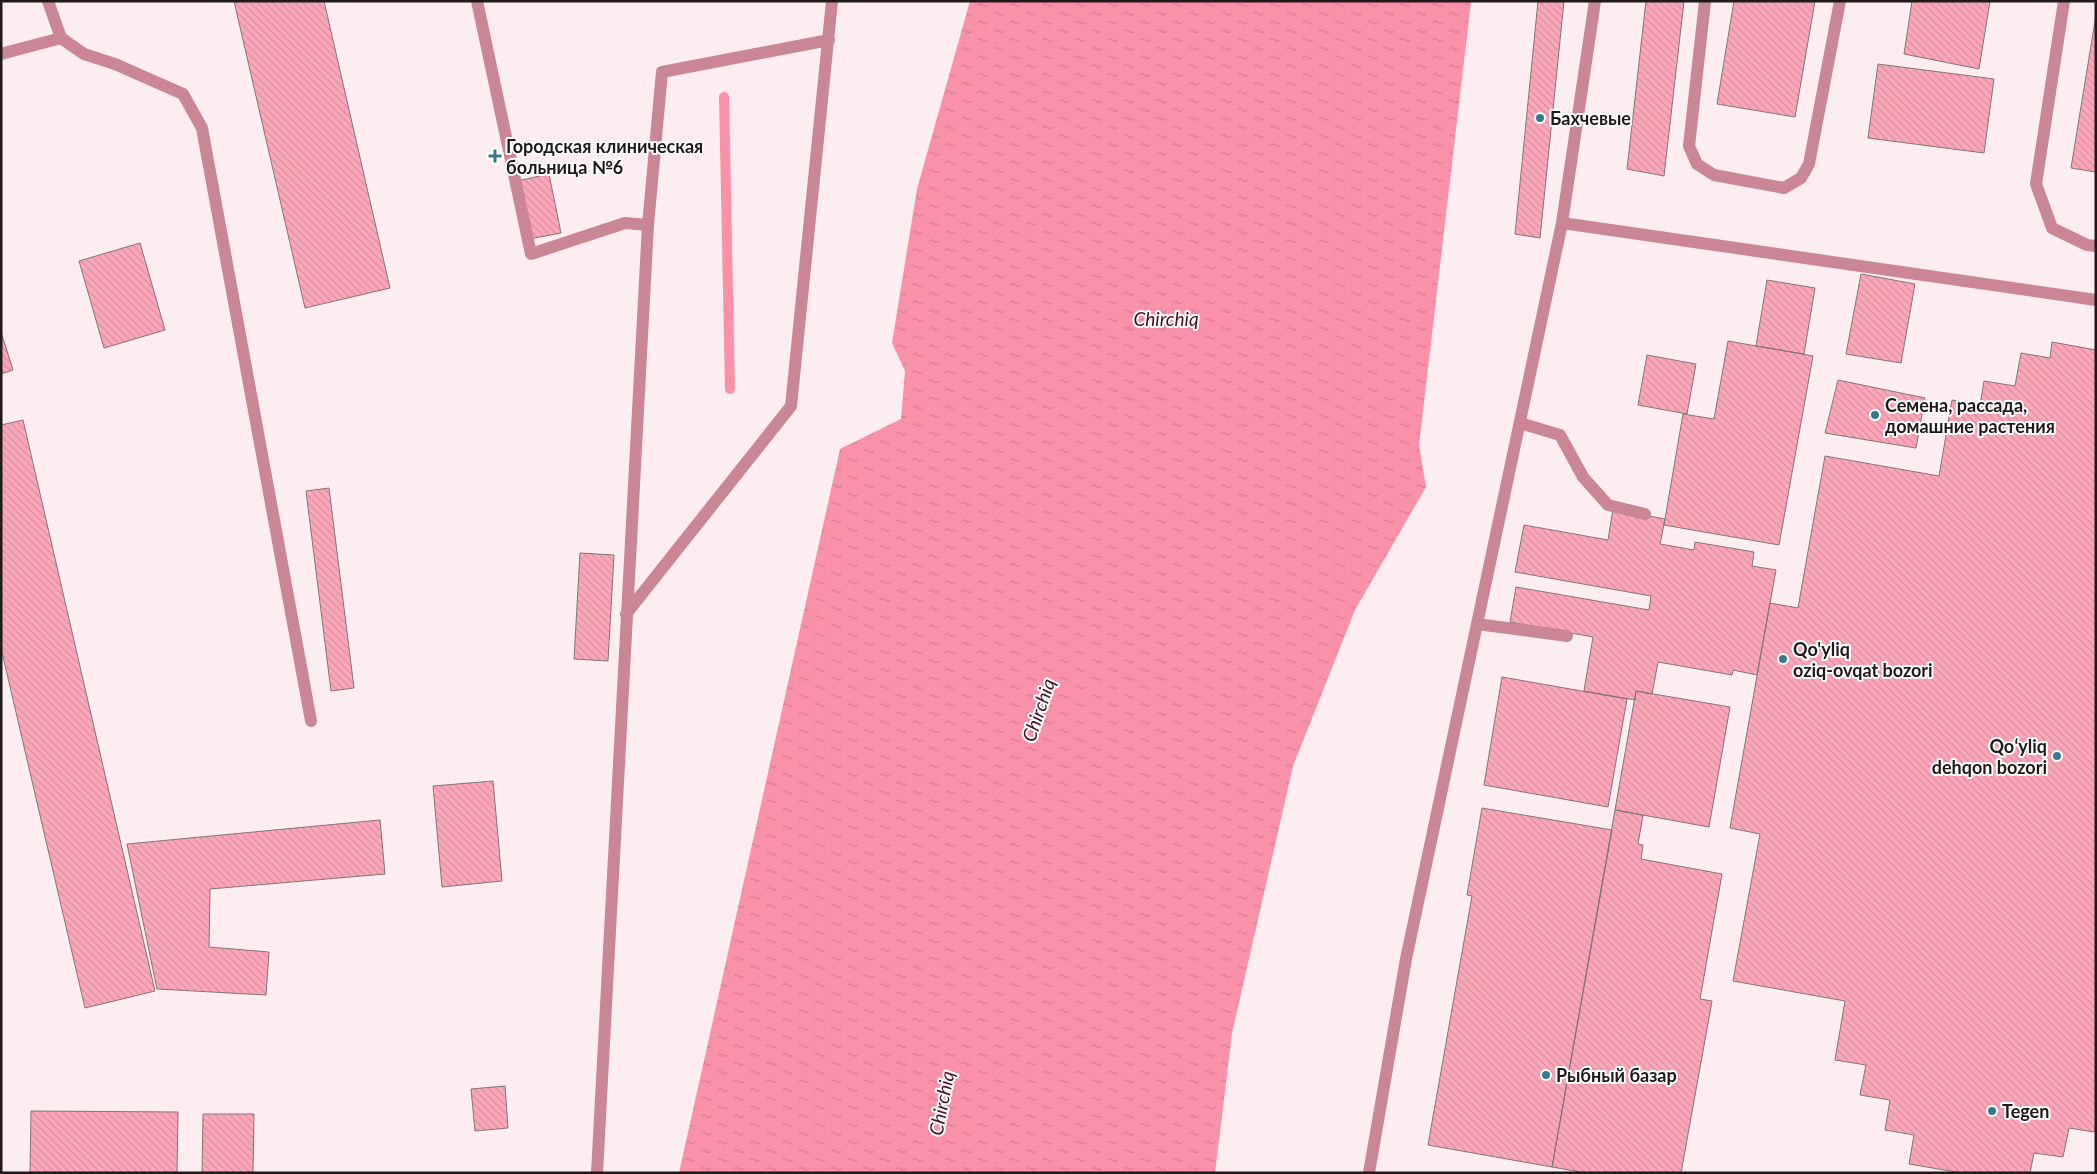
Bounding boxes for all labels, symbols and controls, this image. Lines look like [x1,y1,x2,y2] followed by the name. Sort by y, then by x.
[1550,107,1631,129] place label: Бахчевые
[1534,112,1546,124] marker: Бахчевые
[506,135,703,178] place label: Городская клиническая больница №6
[488,149,502,163] marker: Городская клиническая больница №6
[1133,307,1199,330] water label: Chirchiq
[1885,394,2055,437] place label: Семена, рассада, домашние растения
[1869,409,1881,421] marker: Семена, рассада, домашние растения
[1793,638,1933,681] place label: Qo'yliq oziq-ovqat bozori
[1777,653,1789,665] marker: Qo'yliq oziq-ovqat bozori
[1017,675,1059,745] water label: Chirchiq
[1932,735,2047,778] place label: Qoʻyliq dehqon bozori
[2051,750,2063,762] marker: Qoʻyliq dehqon bozori
[1556,1064,1677,1086] place label: Рыбный базар
[923,1069,959,1137] water label: Chirchiq
[1540,1069,1552,1081] marker: Рыбный базар
[2002,1100,2049,1122] place label: Tegen
[1986,1105,1998,1117] marker: Tegen

